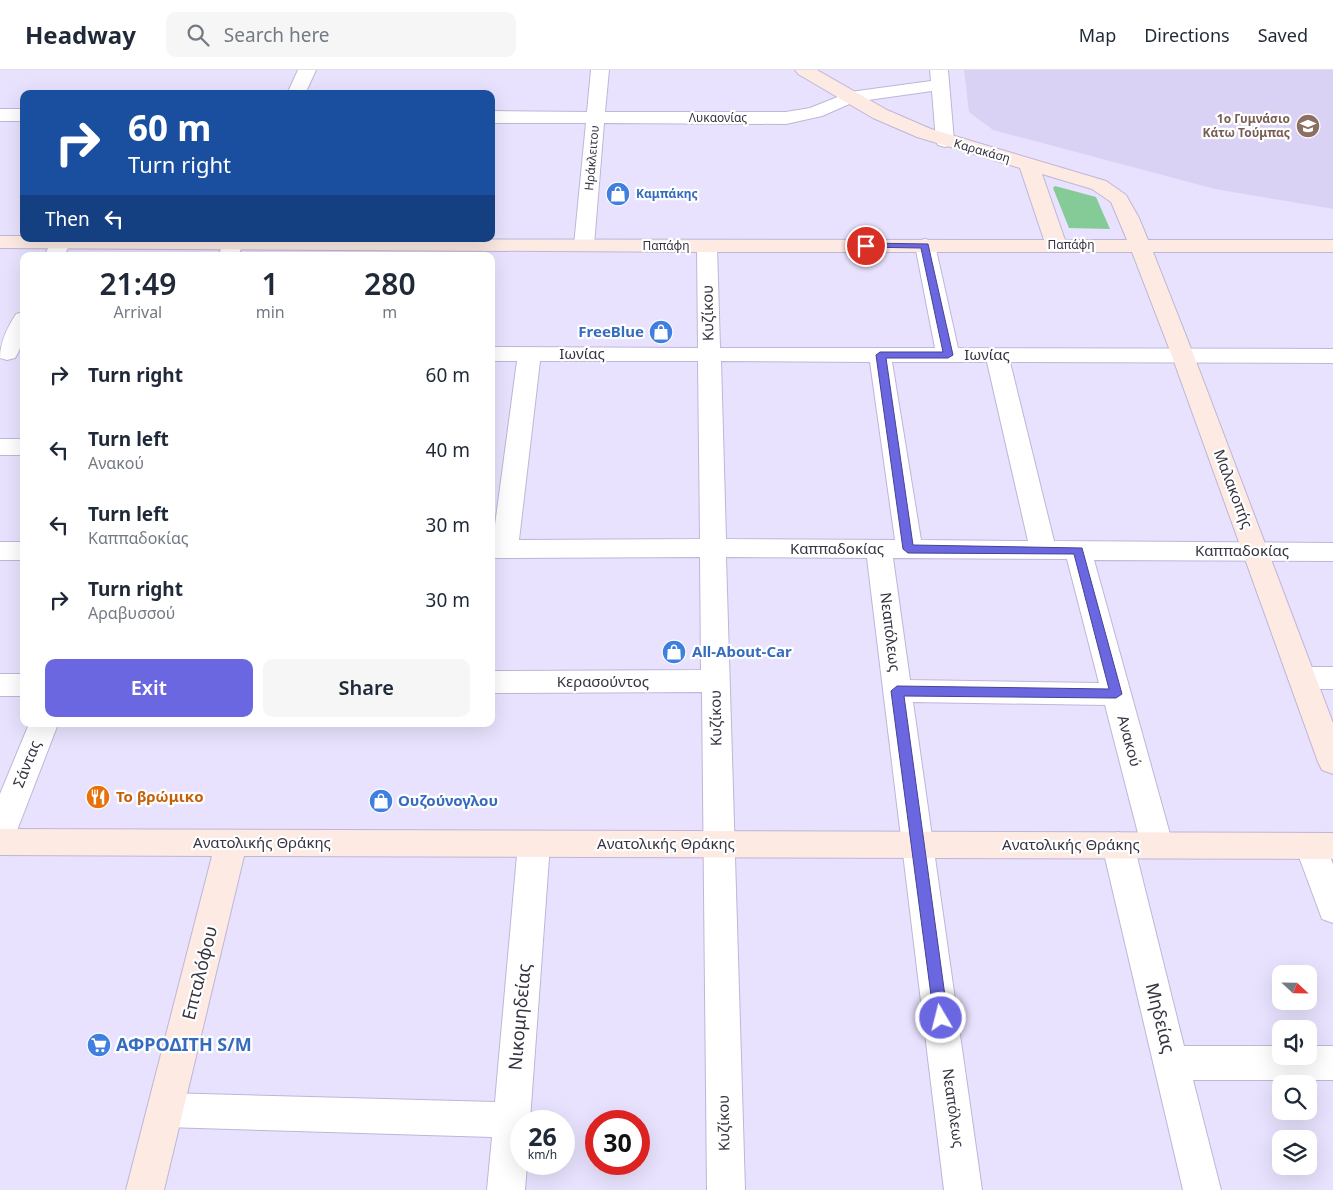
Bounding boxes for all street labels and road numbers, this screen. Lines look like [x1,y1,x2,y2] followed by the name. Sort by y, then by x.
[689,109,747,126] street label: Λυκαονίας
[580,125,603,191] street label: Ηράκλειτου
[952,134,1012,167] street label: Καρακάση
[1047,236,1095,253] street label: Παπάφη
[642,237,690,254] street label: Παπάφη
[697,285,717,341] street label: Κυζίκου
[559,343,605,363] street label: Ιωνίας
[964,344,1010,364] street label: Ιωνίας
[1210,446,1258,531] street label: Μαλακοπής
[790,538,884,558] street label: Καππαδοκίας
[1195,540,1289,560] street label: Καππαδοκίας
[876,591,906,673] street label: Νεαπόλεως
[557,671,649,691] street label: Κερασούντος
[705,690,725,746] street label: Κυζίκου
[1114,713,1146,769] street label: Ανακού
[8,737,45,790] street label: Σάντας
[193,832,331,852] street label: Ανατολικής Θράκης
[597,833,735,853] street label: Ανατολικής Θράκης
[1002,834,1140,854] street label: Ανατολικής Θράκης
[176,923,222,1022] street label: Επταλόφου
[502,962,536,1071] street label: Νικομηδείας
[1141,980,1181,1056] street label: Μηδείας
[939,1067,969,1149] street label: Νεαπόλεως
[713,1095,733,1151] street label: Κυζίκου

